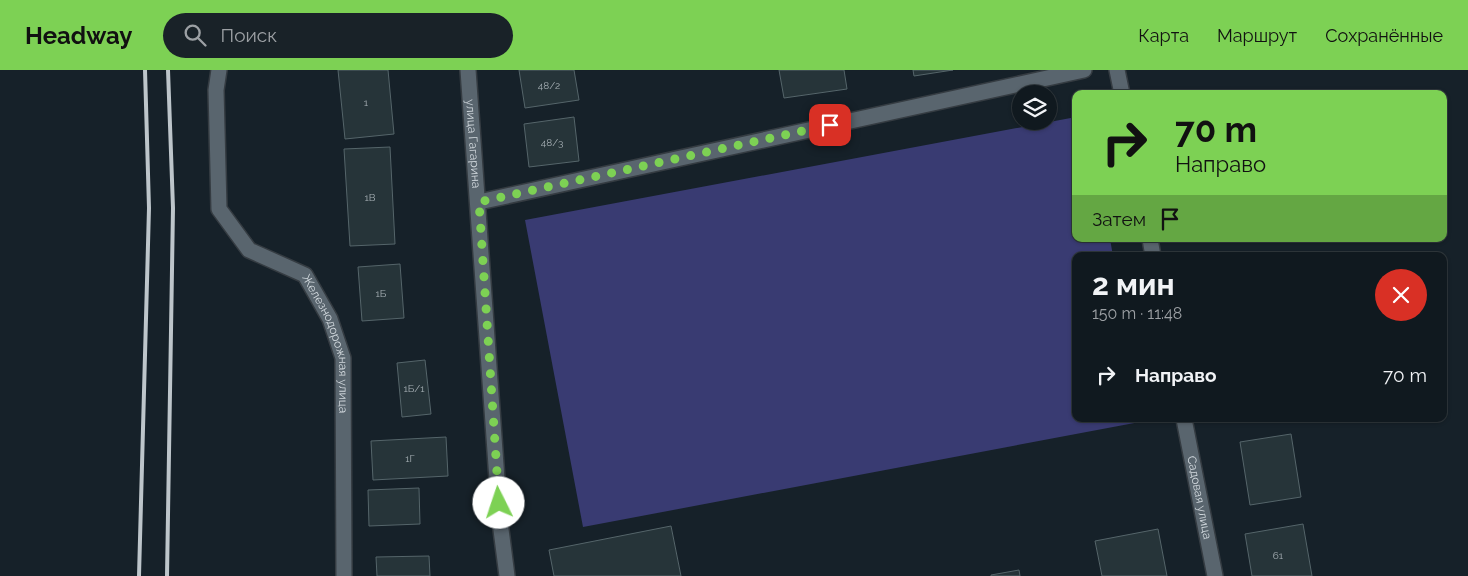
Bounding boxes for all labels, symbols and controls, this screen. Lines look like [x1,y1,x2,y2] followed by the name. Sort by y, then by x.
[163,13,513,58] search box
[25,21,133,50] text: Headway
[181,21,209,49] icon: search
[221,24,277,46] text: Поиск
[1138,25,1189,46] text: Карта
[1217,25,1297,46] text: Маршрут
[1325,25,1443,46] text: Сохранённые
[538,80,560,91] house number: 48/2
[1012,85,1057,130] map controls
[1012,85,1057,130] button: layers
[364,97,369,108] house number: 1
[463,99,483,189] street label: улица Гагарина
[809,104,851,146] pin
[1175,109,1257,150] text: 70 m
[1092,110,1157,175] icon: right
[816,111,844,139] icon: arrive
[541,137,563,148] house number: 48/3
[1175,151,1266,177] text: Направо
[365,192,376,203] house number: 1В
[1156,205,1184,233] icon: arrive
[1092,208,1146,230] text: Затем
[1092,267,1175,302] text: 2 мин
[1375,269,1427,321] button: close
[299,272,350,413] street label: Железнодорожная улица
[376,288,387,299] house number: 1Б
[1092,304,1182,323] text: 150 m · 11:48
[1092,361,1120,389] icon: right
[1135,364,1216,386] text: Направо
[1383,364,1427,386] text: 70 m
[404,383,425,394] house number: 1Б/1
[405,453,415,464] house number: 1Г
[1184,455,1215,540] street label: Садовая улица
[472,476,524,528] position arrow
[1273,550,1284,561] house number: 61

